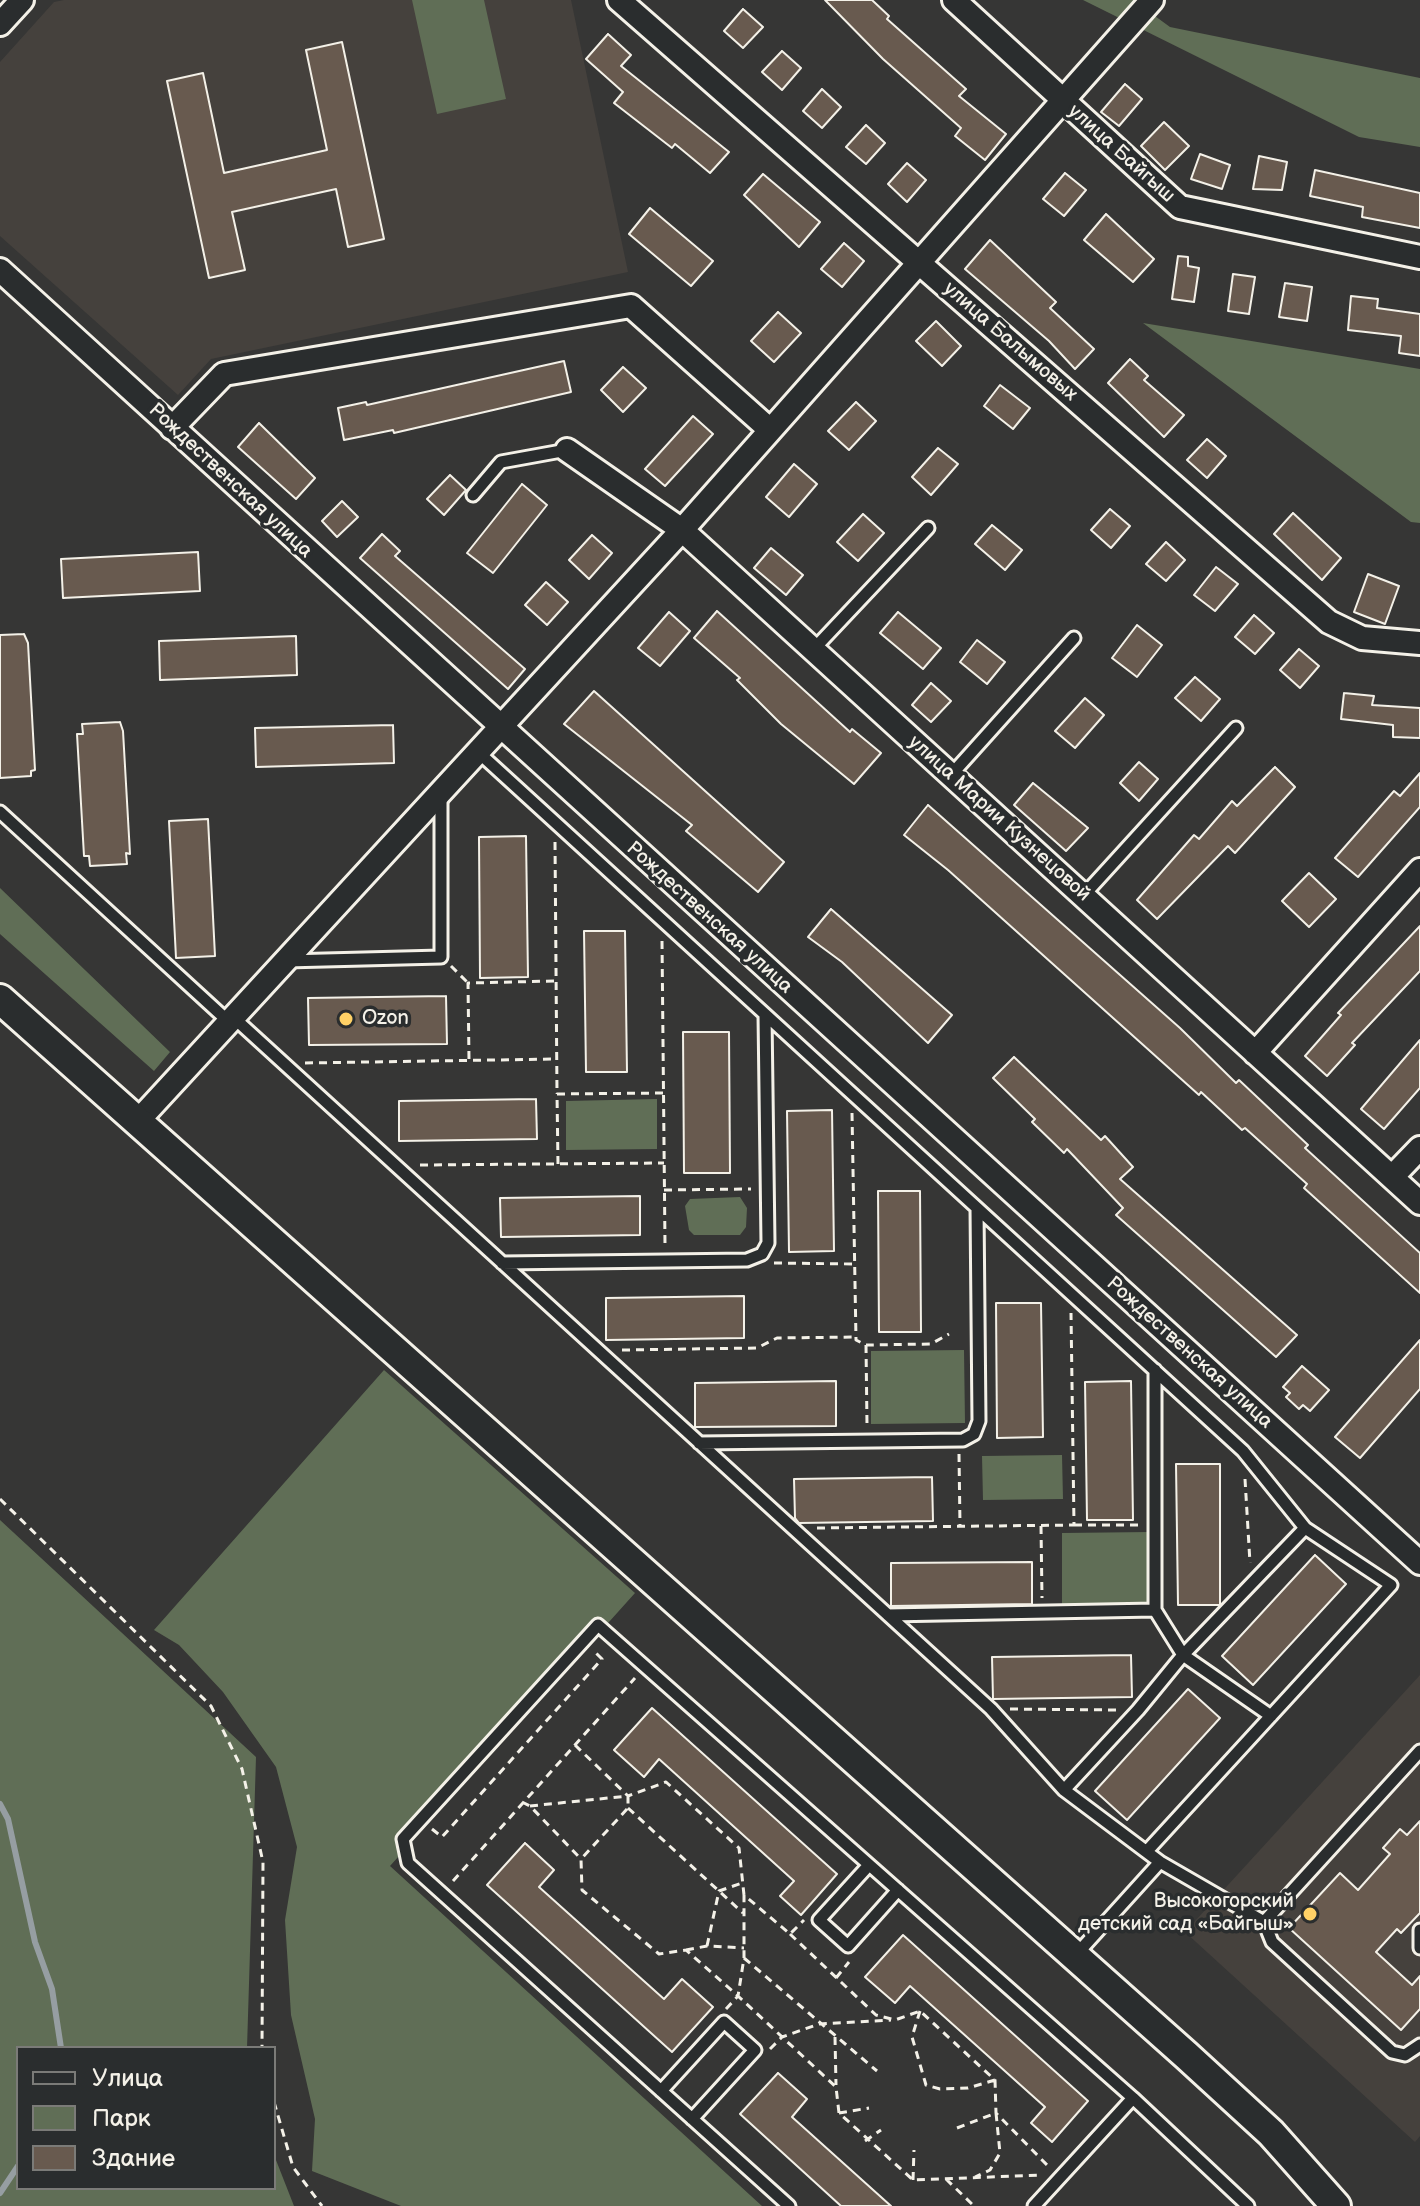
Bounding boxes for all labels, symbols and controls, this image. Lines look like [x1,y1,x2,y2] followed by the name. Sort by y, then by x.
[1063,100,1179,208] street label: улица Байгыш
[938,277,1082,407] street label: улица Балымовых
[143,399,317,563] street label: Рождественская улица
[903,731,1095,907] street label: улица Марии Кузнецовой
[621,837,797,999] street label: Рождественская улица
[362,1007,409,1031] place label: Ozon
[337,1010,355,1028] marker: Ozon
[1101,1272,1277,1434] street label: Рождественская улица
[1078,1890,1294,1937] place label: Высокогорский детский сад «Байгыш»
[1301,1905,1319,1923] marker: Высокогорский детский сад «Байгыш»
[16,2046,276,2190] legend
[92,2064,163,2093] text: Улица
[92,2104,150,2133] text: Парк
[92,2144,175,2173] text: Здание

